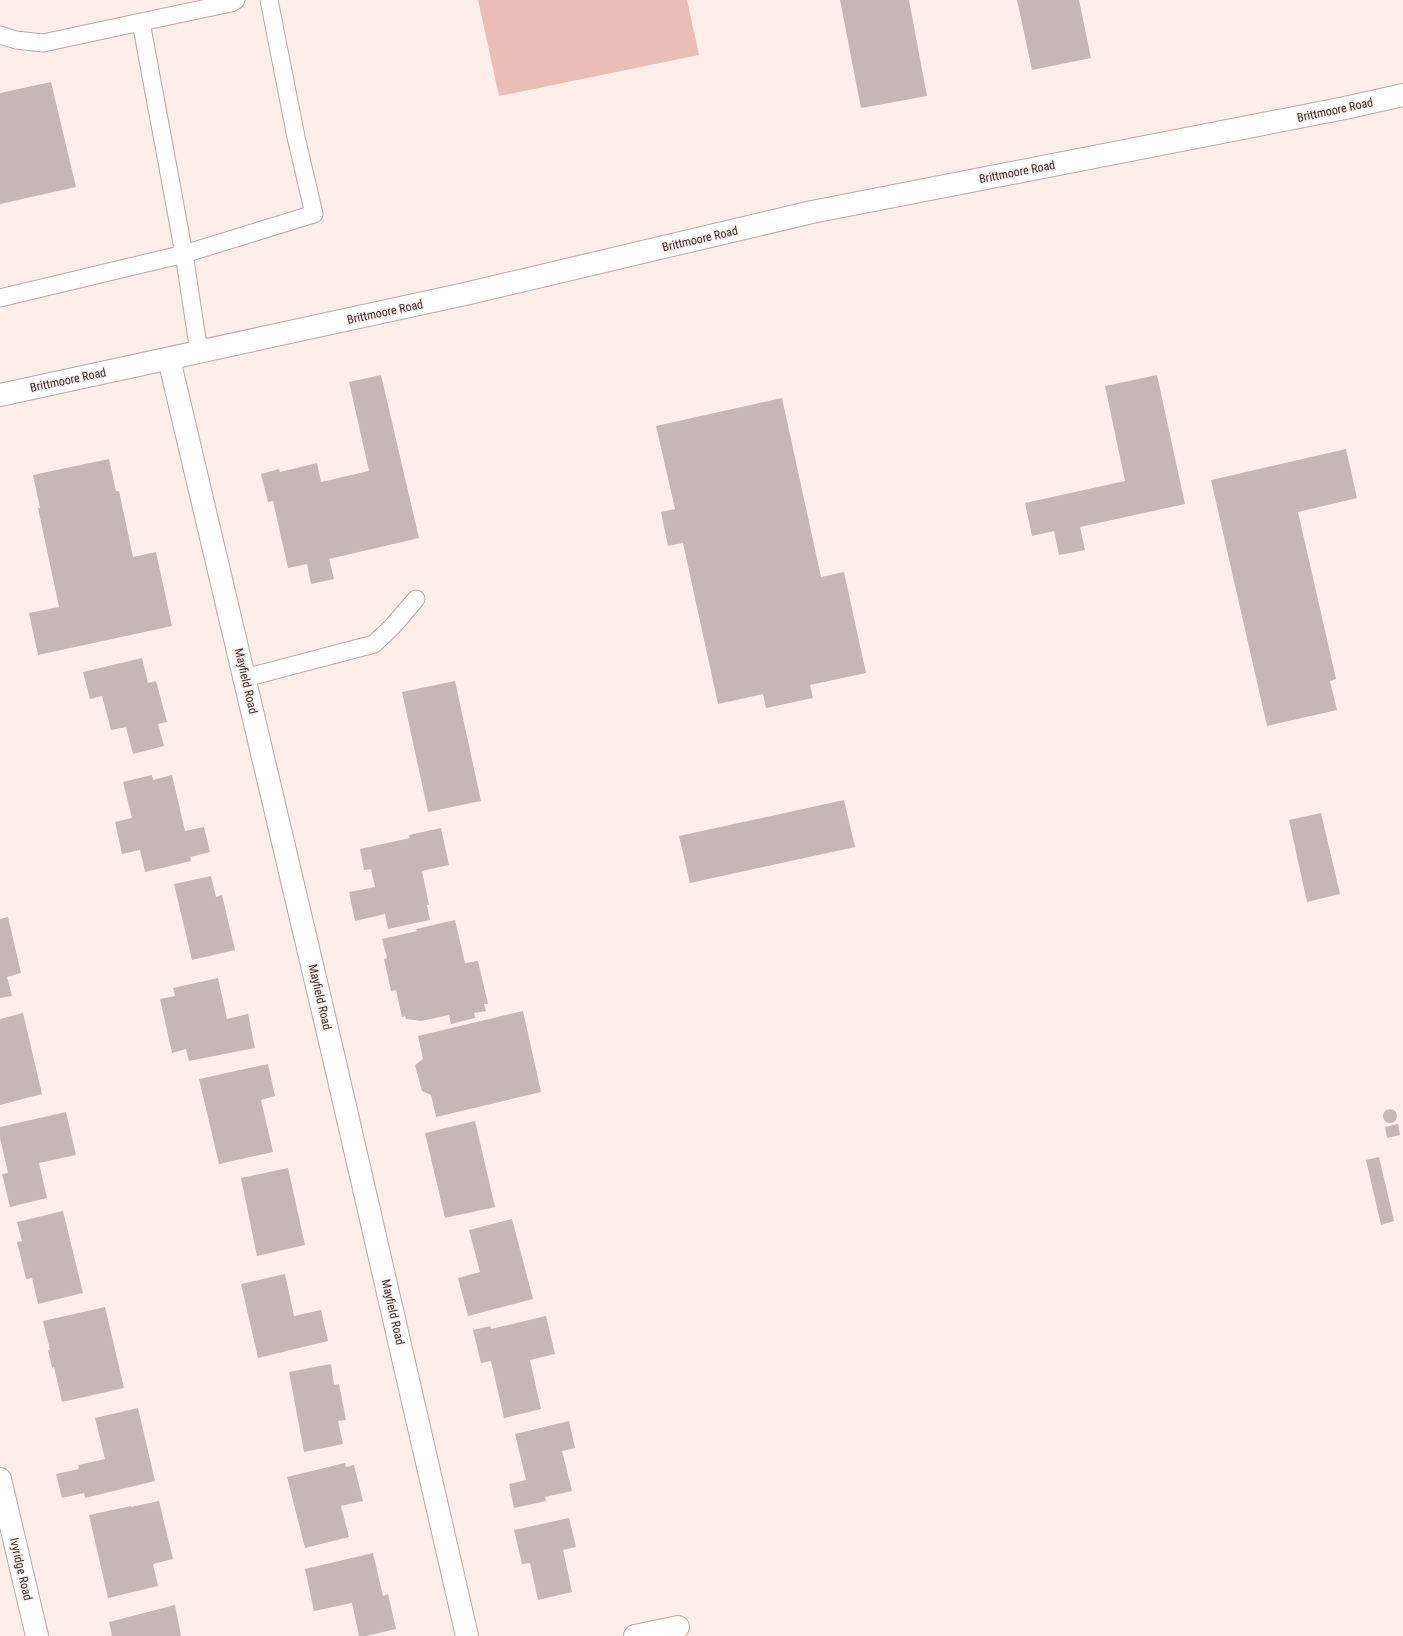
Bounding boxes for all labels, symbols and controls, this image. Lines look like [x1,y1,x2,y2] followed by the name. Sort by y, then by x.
[1296,95,1374,125] street label: Brittmoore Road
[978,158,1056,186] street label: Brittmoore Road
[661,223,739,255] street label: Brittmoore Road
[346,297,424,327] street label: Brittmoore Road
[29,365,107,395] street label: Brittmoore Road
[232,647,260,715] street label: Mayfield Road
[306,963,334,1031] street label: Mayfield Road
[379,1278,407,1346] street label: Mayfield Road
[7,1536,35,1602] street label: Ivyridge Road

